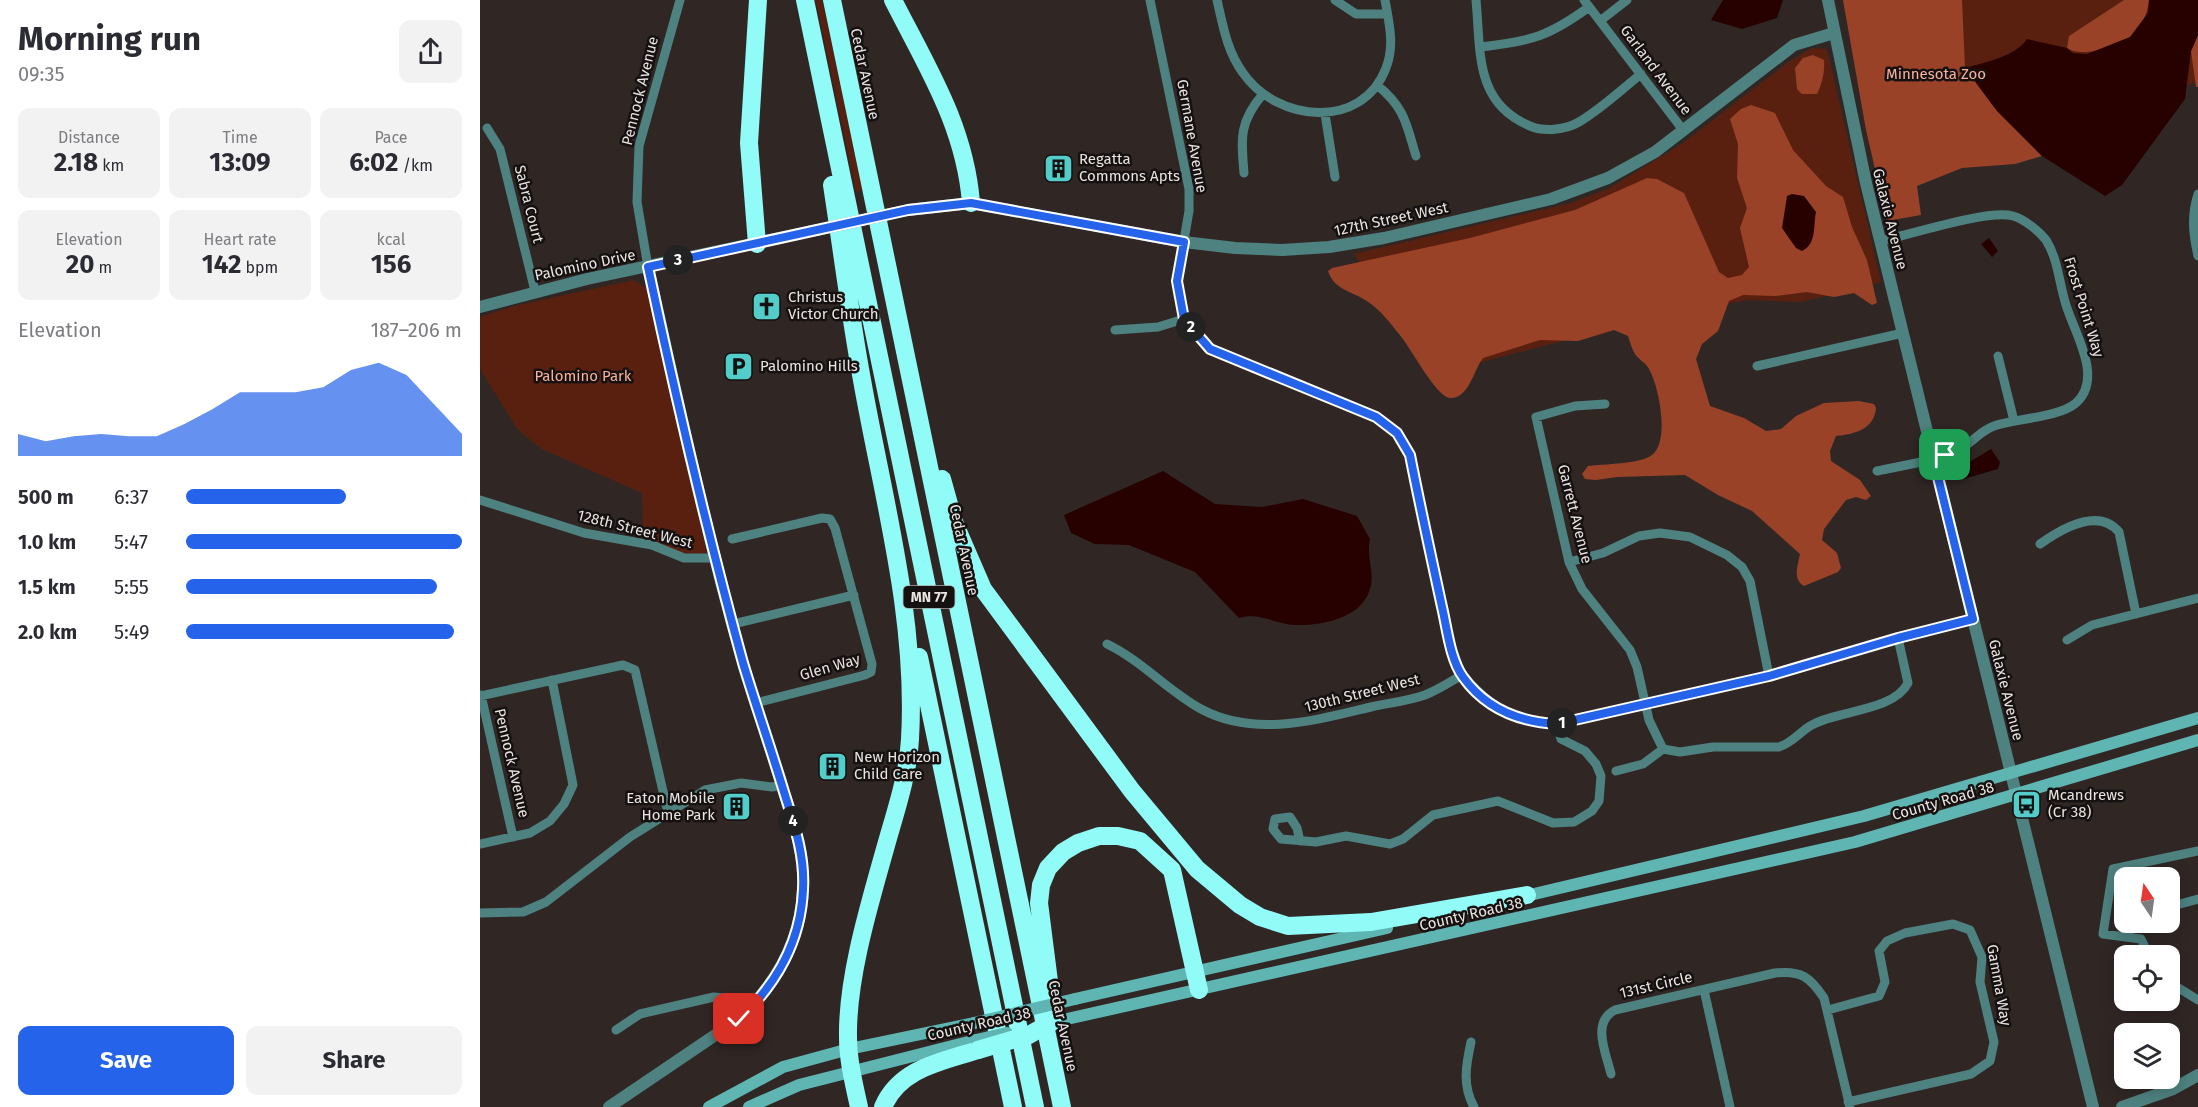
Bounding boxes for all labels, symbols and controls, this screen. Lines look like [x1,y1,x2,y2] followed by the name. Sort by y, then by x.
[18,19,201,59] text: Morning run
[399,20,462,83] button: share
[1616,22,1696,118] street label: Garland Avenue
[847,27,883,121] street label: Cedar Avenue
[618,35,662,147] street label: Pennock Avenue
[18,62,64,86] text: 09:35
[1886,65,1986,83] park label: Minnesota Zoo
[1173,78,1211,194] street label: Germane Avenue
[58,128,120,147] text: Distance
[222,128,258,147] text: Time
[374,128,408,147] text: Pace
[54,147,98,178] text: 2.18
[209,147,271,178] text: 13:09
[349,147,398,178] text: 6:02
[1079,150,1180,185] place label: Regatta Commons Apts
[1042,152,1074,184] building icon: Regatta Commons Apts
[98,156,124,175] text: km
[398,156,433,175] text: /km
[511,163,547,245] street label: Sabra Court
[1869,167,1911,271] street label: Galaxie Avenue
[1332,198,1450,240] street label: 127th Street West
[55,230,123,249] text: Elevation
[204,230,276,249] text: Heart rate
[377,230,405,249] text: kcal
[663,245,693,275] pin: 3
[533,246,637,284] street label: Palomino Drive
[66,249,94,280] text: 20
[202,249,241,280] text: 142
[371,249,411,280] text: 156
[674,250,682,269] text: 3
[2060,255,2108,360] street label: Frost Point Way
[94,258,112,277] text: m
[241,258,278,277] text: bpm
[788,288,879,323] place label: Christus Victor Church
[751,290,783,322] church icon: Christus Victor Church
[1176,312,1206,342] pin: 2
[1187,317,1195,336] text: 2
[18,318,102,342] text: Elevation
[370,318,462,342] text: 187–206 m
[723,350,755,382] parking icon: Palomino Hills
[760,357,858,375] place label: Palomino Hills
[534,367,632,385] park label: Palomino Park
[1919,429,1970,480] pin
[1928,438,1961,471] icon: arrive
[1554,463,1596,565] street label: Garrett Avenue
[18,485,74,509] text: 500 m
[114,485,148,509] text: 6:37
[946,503,982,597] street label: Cedar Avenue
[576,506,695,552] street label: 128th Street West
[18,530,76,554] text: 1.0 km
[114,530,148,554] text: 5:47
[18,575,76,599] text: 1.5 km
[114,575,149,599] text: 5:55
[904,586,954,608] road number: MN 77
[18,620,77,644] text: 2.0 km
[114,620,149,644] text: 5:49
[1985,638,2027,742] street label: Galaxie Avenue
[798,650,863,684] street label: Glen Way
[1303,670,1422,716] street label: 130th Street West
[491,707,533,819] street label: Pennock Avenue
[1547,708,1577,738] pin: 1
[1558,713,1566,732] text: 1
[854,748,940,783] place label: New Horizon Child Care
[817,750,849,782] building icon: New Horizon Child Care
[1890,778,1996,824] street label: County Road 38
[2048,786,2124,821] place label: Mcandrews (Cr 38)
[2011,788,2043,820] bus stop icon: Mcandrews (Cr 38)
[626,789,715,824] place label: Eaton Mobile Home Park
[720,791,752,823] building icon: Eaton Mobile Home Park
[778,806,808,836] pin: 4
[788,811,798,830] text: 4
[2114,867,2180,933] north arrow
[2114,867,2180,1089] map controls
[1418,893,1524,935] street label: County Road 38
[1983,943,2015,1028] street label: Gamma Way
[2114,945,2180,1011] button: locate
[1618,968,1694,1002] street label: 131st Circle
[1045,979,1081,1073] street label: Cedar Avenue
[713,993,764,1044] pin
[722,1002,755,1035] icon: check
[926,1003,1032,1045] street label: County Road 38
[2114,1023,2180,1089] button: layers
[18,1026,234,1095] button: Save
[246,1026,462,1095] button: Share

